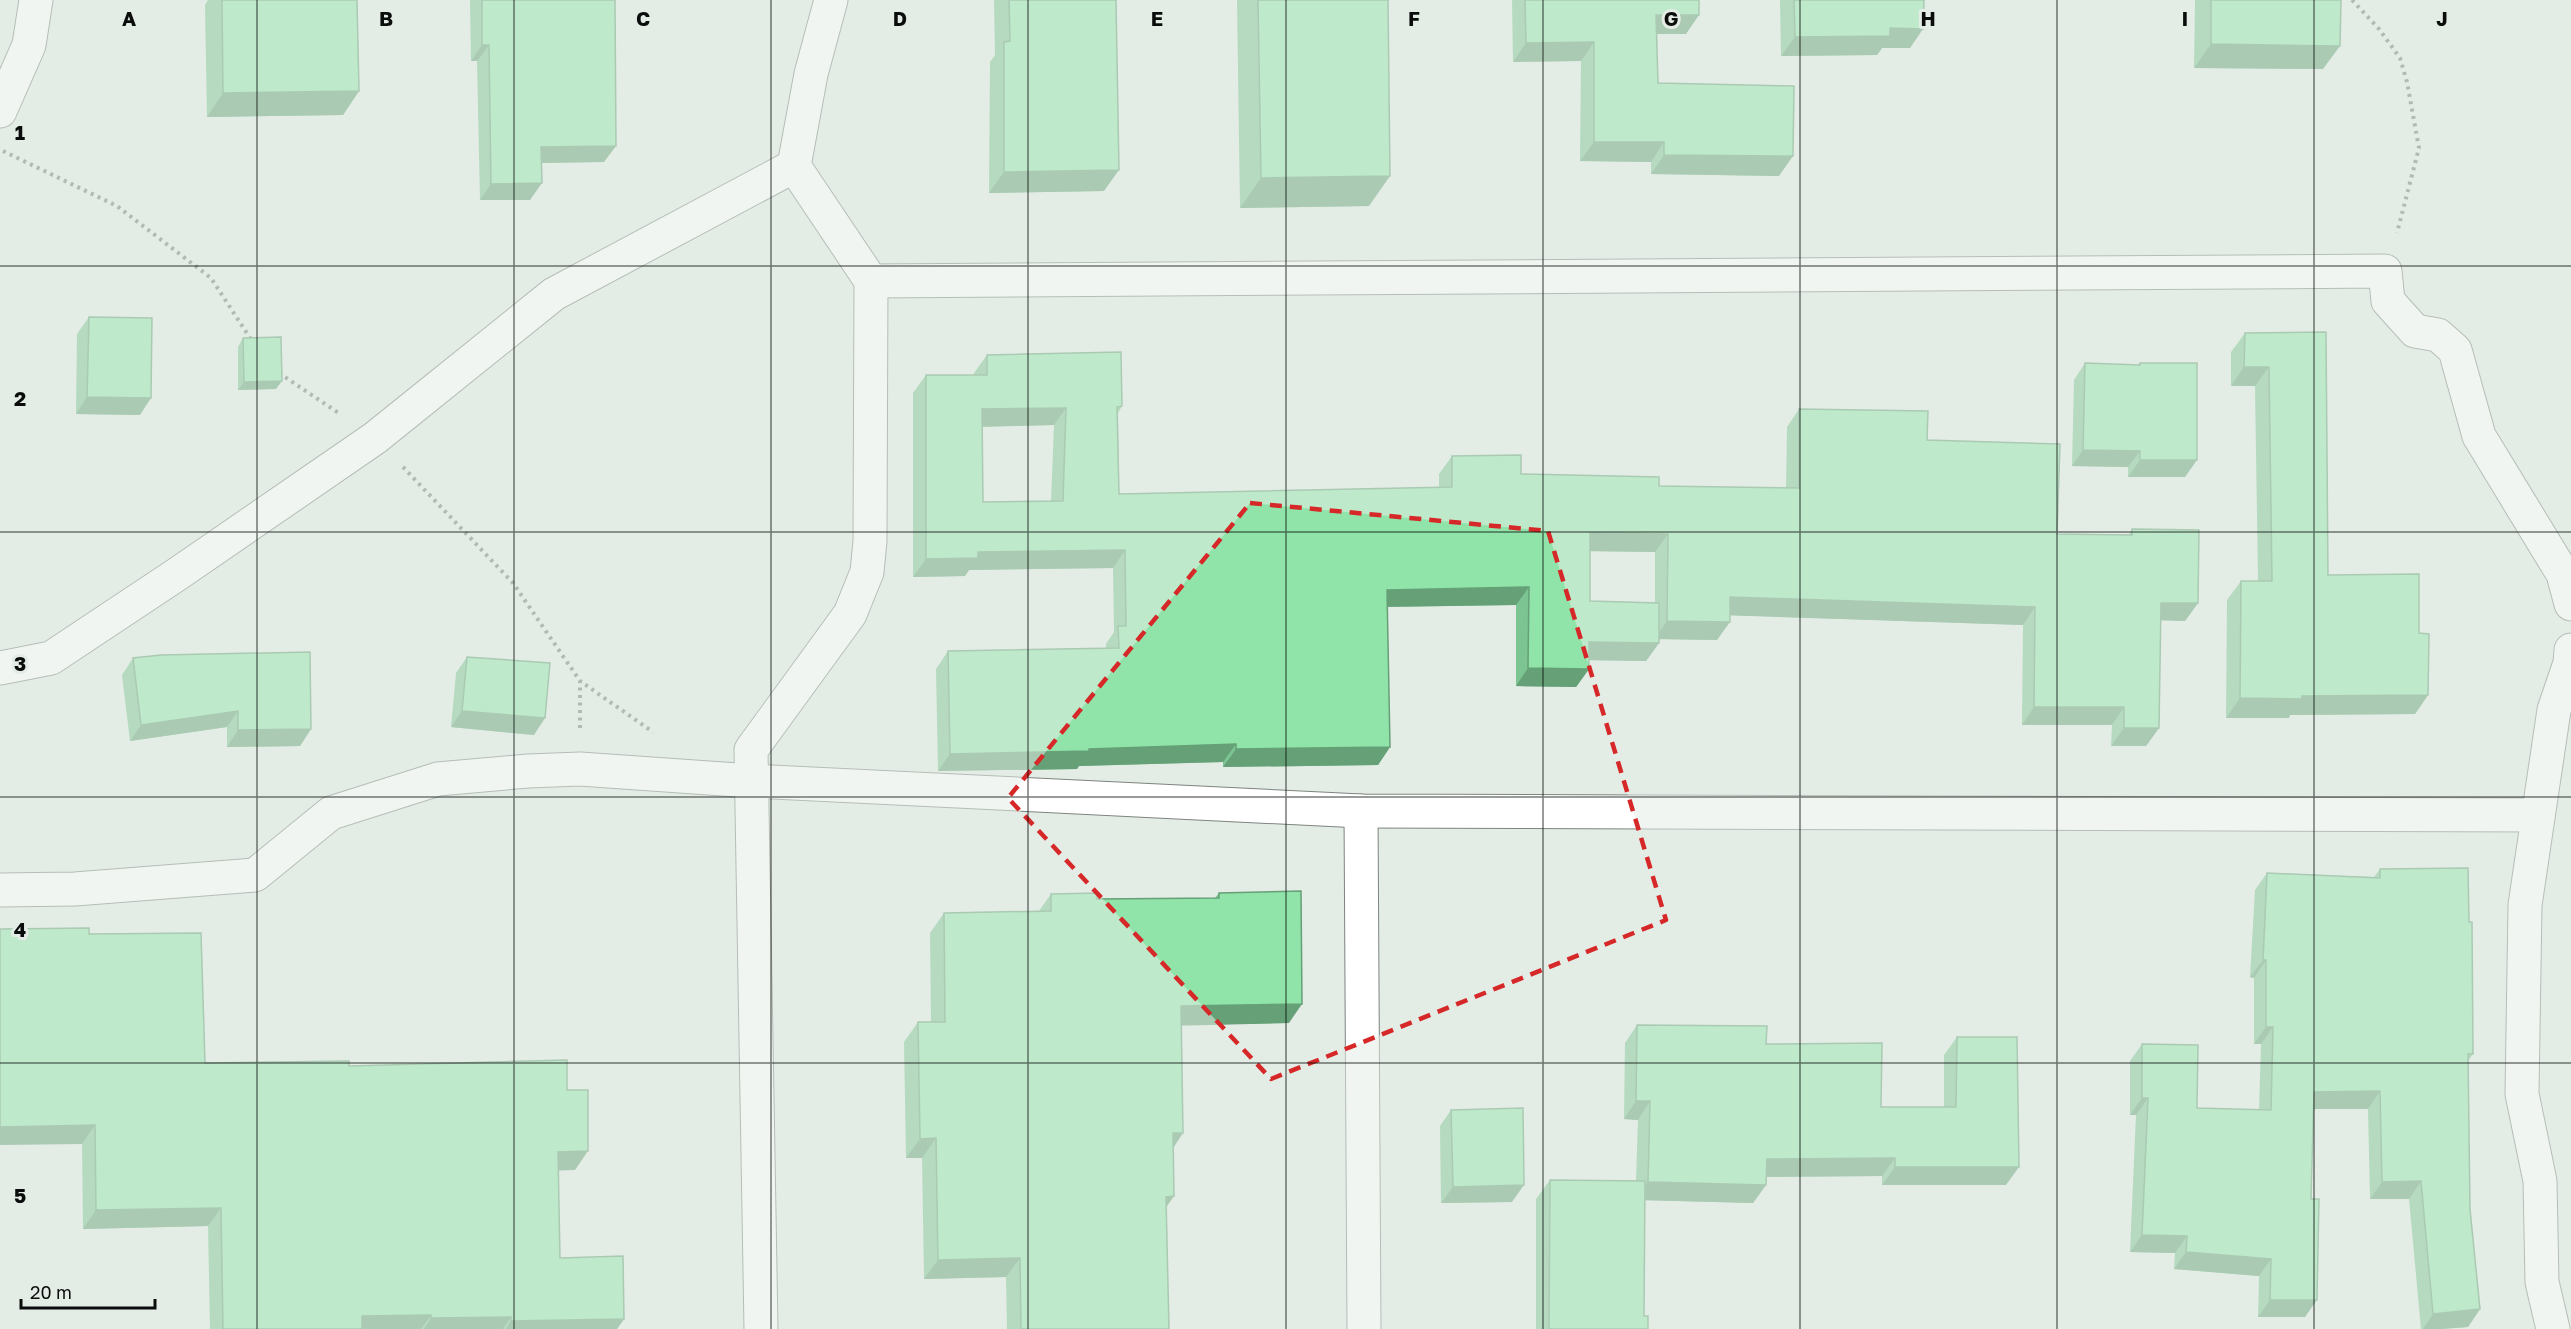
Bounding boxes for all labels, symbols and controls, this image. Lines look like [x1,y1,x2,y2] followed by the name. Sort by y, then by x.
[122,6,136,30] text: A
[379,6,393,30] text: B
[636,6,650,30] text: C
[893,6,907,30] text: D
[1151,6,1163,30] text: E
[1408,6,1420,30] text: F
[1664,6,1678,30] text: G
[1920,6,1936,30] text: H
[2182,6,2188,30] text: I
[2436,6,2448,30] text: J
[15,120,25,144] text: 1
[14,386,26,410] text: 2
[14,651,26,675] text: 3
[14,917,26,941] text: 4
[14,1183,26,1207] text: 5
[21,1272,154,1310] scale bar
[30,1281,72,1303] text: 20 m

